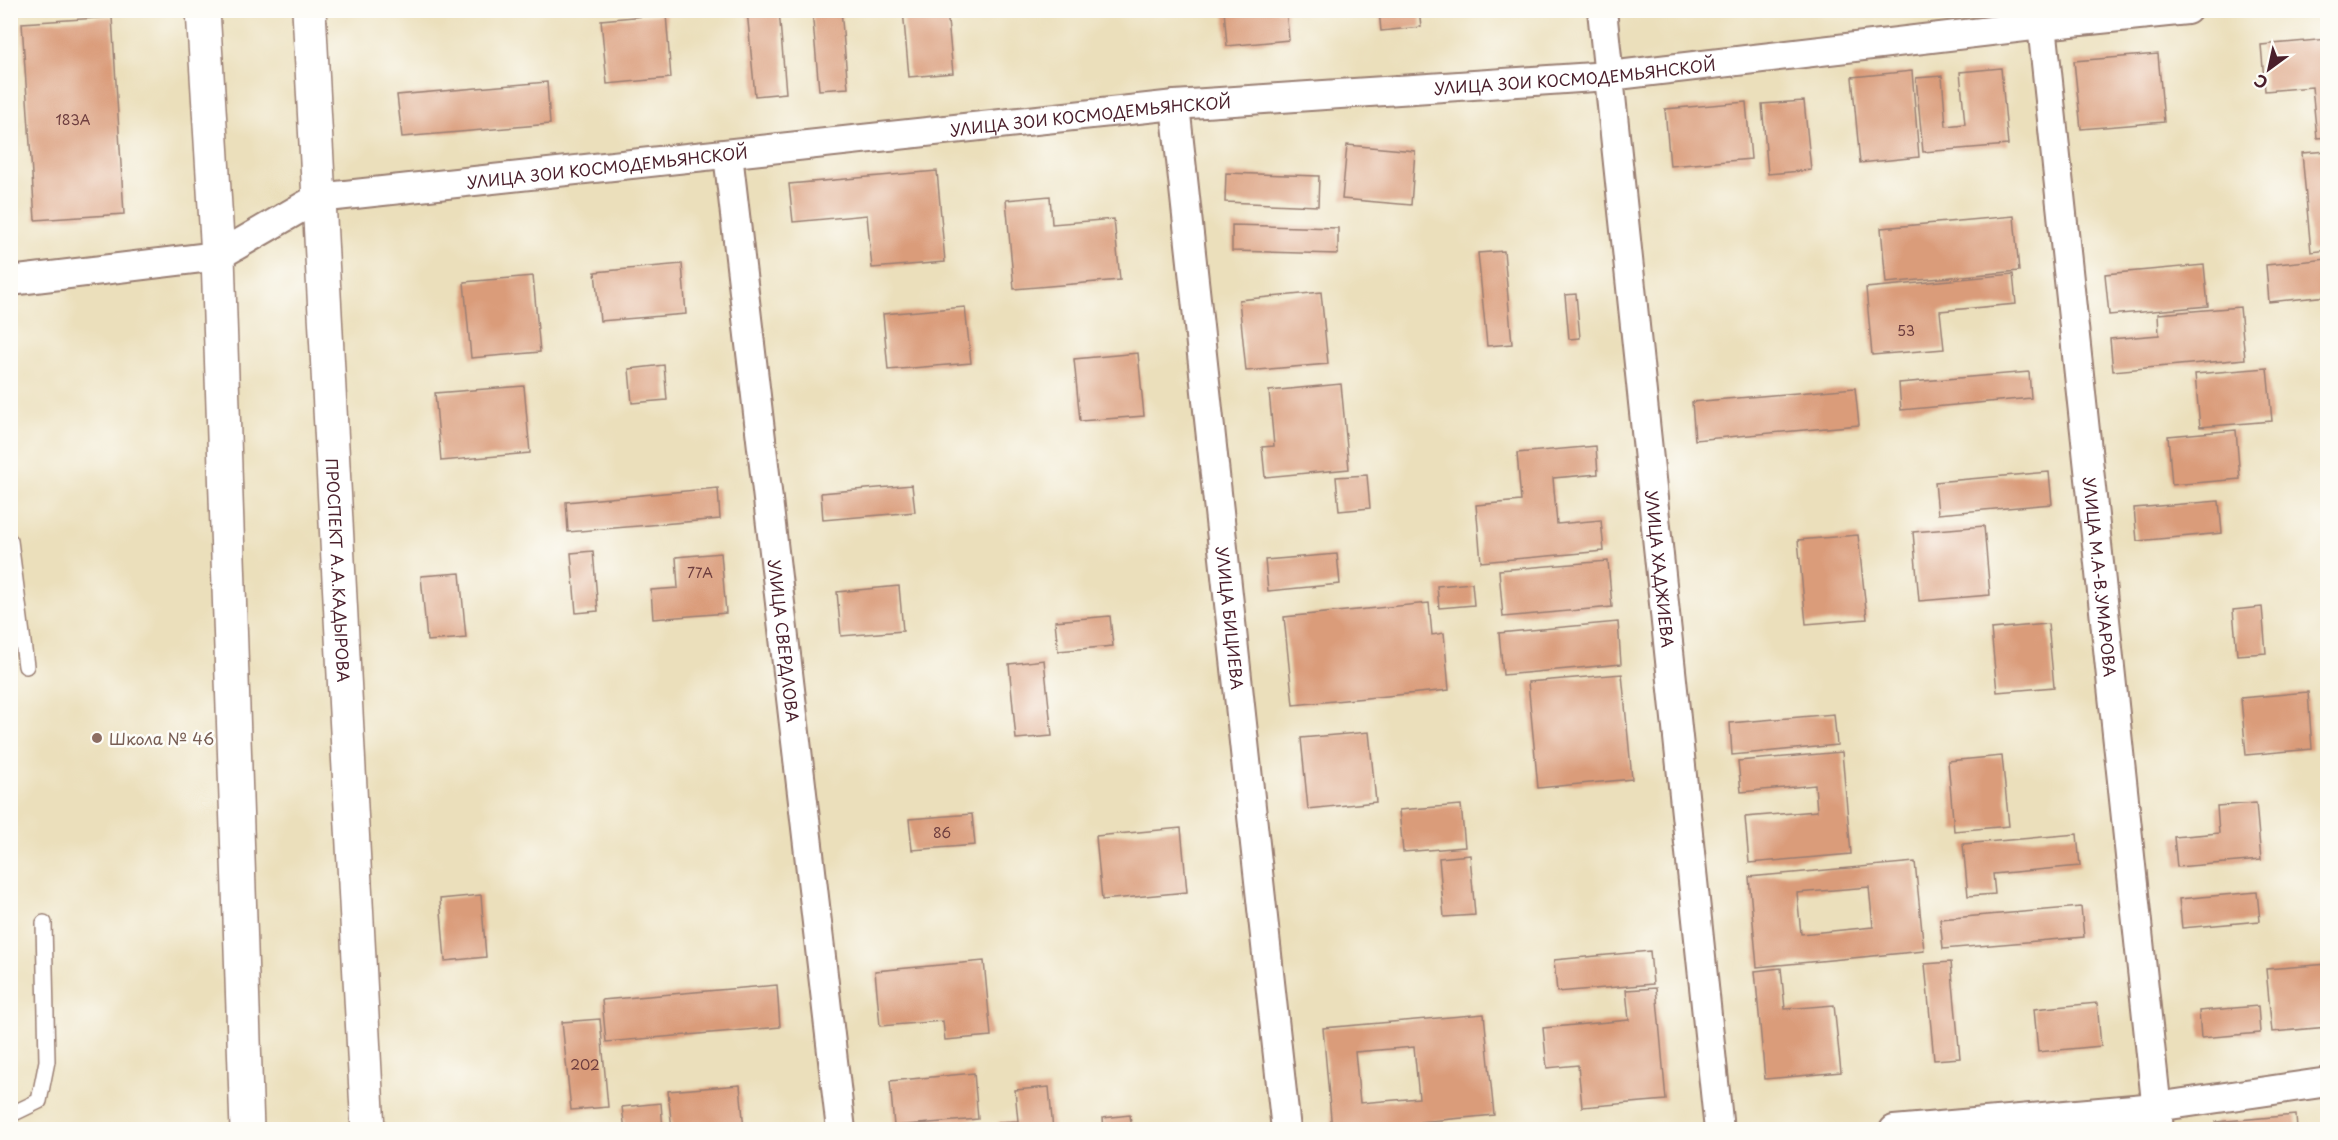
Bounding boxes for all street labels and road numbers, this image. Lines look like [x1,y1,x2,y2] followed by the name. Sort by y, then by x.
[1433,52,1717,100] street label: УЛИЦА ЗОИ КОСМОДЕМЬЯНСКОЙ
[949,89,1232,141] street label: УЛИЦА ЗОИ КОСМОДЕМЬЯНСКОЙ
[465,139,749,194] street label: УЛИЦА ЗОИ КОСМОДЕМЬЯНСКОЙ
[321,458,356,683] street label: ПРОСПЕКТ А.А.КАДЫРОВА
[2078,476,2123,679] street label: УЛИЦА М.А-В.УМАРОВА
[1640,489,1681,649] street label: УЛИЦА ХАДЖИЕВА
[1211,545,1250,691] street label: УЛИЦА БИЦИЕВА
[763,558,806,724] street label: УЛИЦА СВЕРДЛОВА

